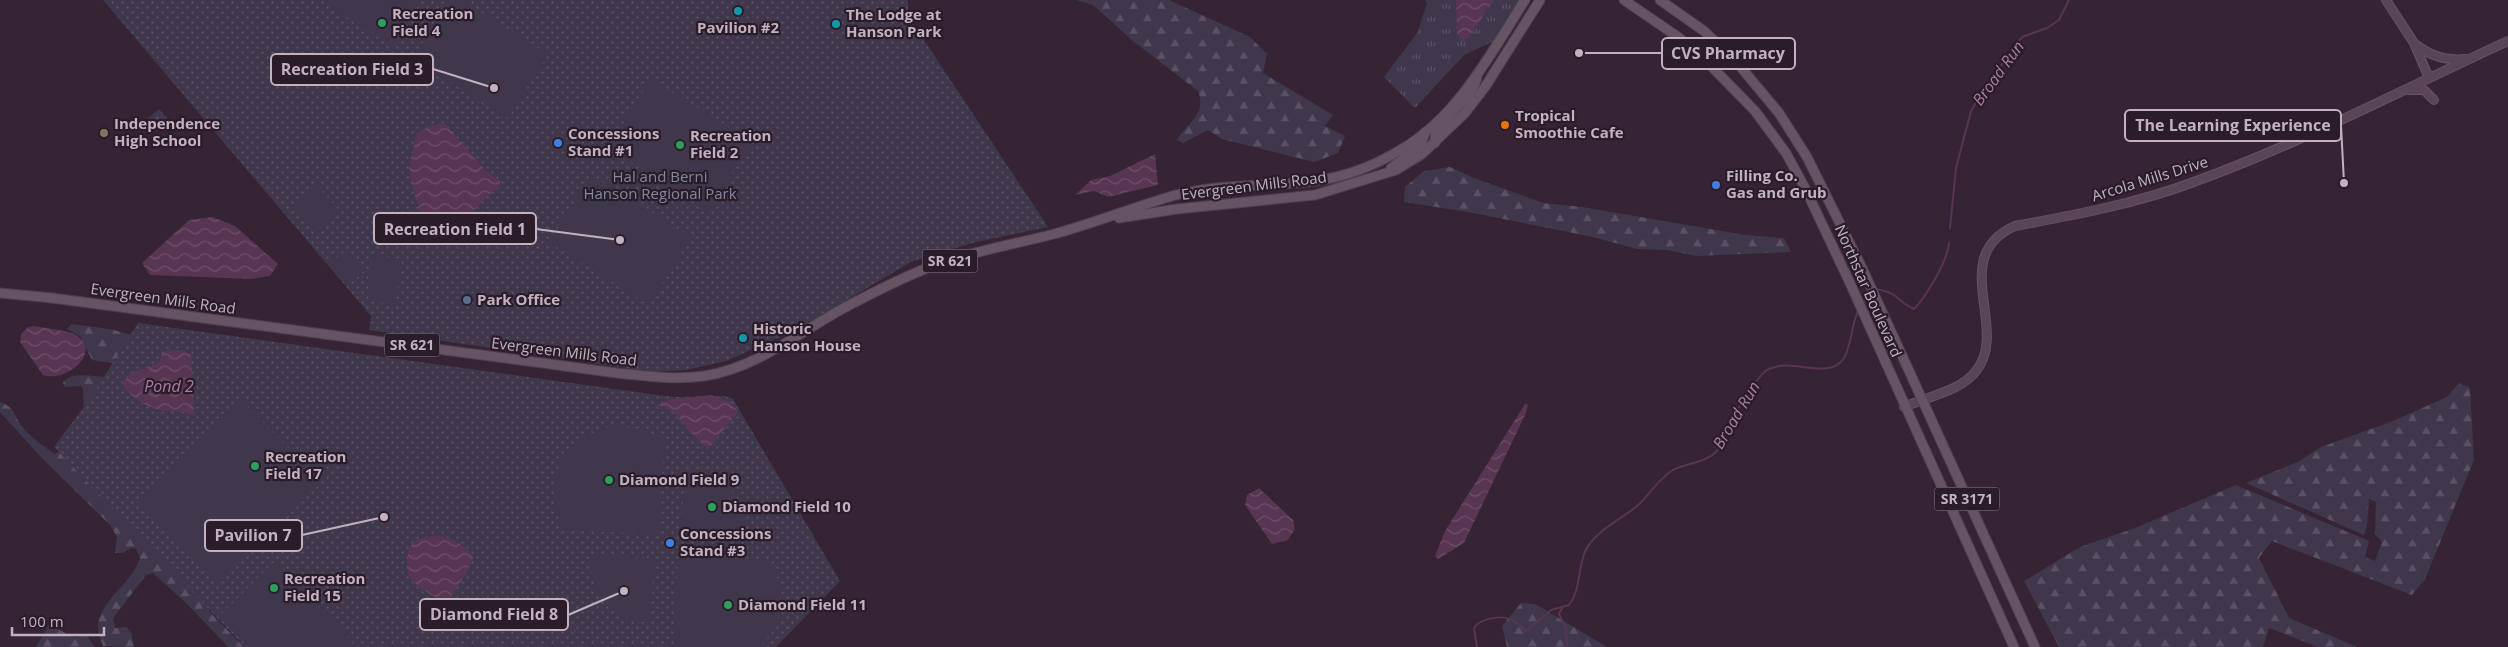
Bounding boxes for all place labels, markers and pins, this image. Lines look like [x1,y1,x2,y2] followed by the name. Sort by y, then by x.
[392,3,473,40] place label: Recreation Field 4
[846,4,942,41] place label: The Lodge at Hanson Park
[732,5,744,17] marker: Pavilion #2
[376,17,388,29] marker: Recreation Field 4
[697,17,779,37] place label: Pavilion #2
[830,18,842,30] marker: The Lodge at Hanson Park
[1662,38,1795,69] callout: CVS Pharmacy
[271,54,433,85] callout: Recreation Field 3
[1515,105,1624,142] place label: Tropical Smoothie Cafe
[2125,110,2341,141] callout: The Learning Experience
[114,113,220,150] place label: Independence High School
[1499,119,1511,131] marker: Tropical Smoothie Cafe
[568,123,659,160] place label: Concessions Stand #1
[690,125,771,162] place label: Recreation Field 2
[98,127,110,139] marker: Independence High School
[552,137,564,149] marker: Concessions Stand #1
[674,139,686,151] marker: Recreation Field 2
[1726,165,1827,202] place label: Filling Co. Gas and Grub
[1710,179,1722,191] marker: Filling Co. Gas and Grub
[374,213,536,244] callout: Recreation Field 1
[477,289,560,309] place label: Park Office
[461,294,473,306] marker: Park Office
[753,318,861,355] place label: Historic Hanson House
[737,332,749,344] marker: Historic Hanson House
[265,446,346,483] place label: Recreation Field 17
[249,460,261,472] marker: Recreation Field 17
[619,469,740,489] place label: Diamond Field 9
[603,474,615,486] marker: Diamond Field 9
[722,496,851,516] place label: Diamond Field 10
[706,501,718,513] marker: Diamond Field 10
[205,520,302,551] callout: Pavilion 7
[680,523,771,560] place label: Concessions Stand #3
[664,537,676,549] marker: Concessions Stand #3
[284,568,365,605] place label: Recreation Field 15
[268,582,280,594] marker: Recreation Field 15
[738,594,867,614] place label: Diamond Field 11
[420,599,568,630] callout: Diamond Field 8
[722,599,734,611] marker: Diamond Field 11

